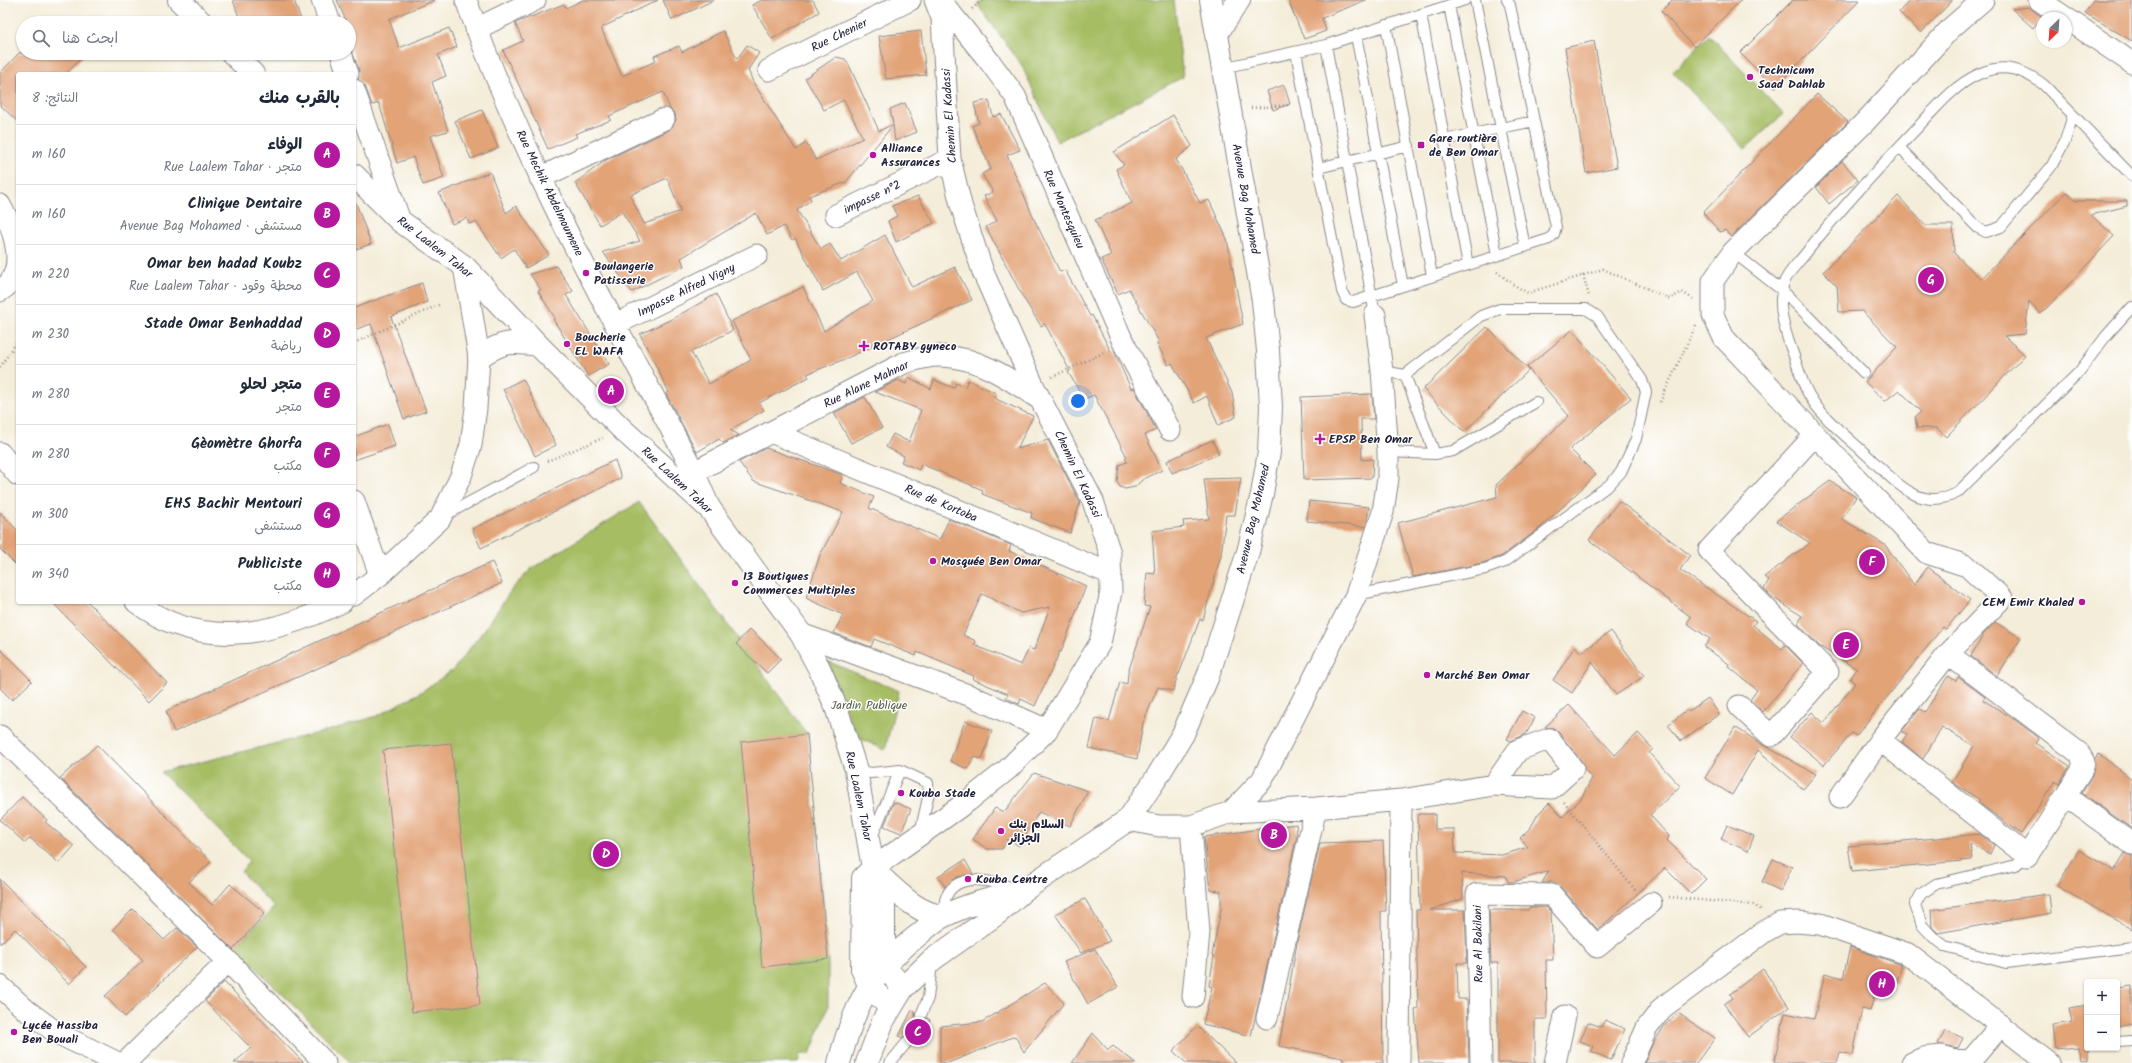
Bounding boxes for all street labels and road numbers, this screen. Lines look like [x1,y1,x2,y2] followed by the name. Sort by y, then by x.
[808,13,872,57] street label: Rue Chenier
[937,67,962,164] street label: Chemin El Kadassi
[511,127,589,260] street label: Rue Mechik Abdelmoumene
[1226,142,1265,257] street label: Avenue Bag Mohamed
[1038,167,1090,252] street label: Rue Montesquieu
[840,175,904,220] street label: impasse n°2
[393,212,477,284] street label: Rue Laalem Tahar
[634,258,739,322] street label: Impasse Alfred Vigny
[820,355,913,413] street label: Rue Alane Mahnar
[1049,427,1107,522] street label: Chemin El Kadassi
[637,442,717,519] street label: Rue Laalem Tahar
[1232,462,1276,576] street label: Avenue Bag Mohamed
[901,480,981,528] street label: Rue de Kortoba
[840,749,878,844] street label: Rue Laalem Tahar
[1468,904,1489,983] street label: Rue Al Bakilani

